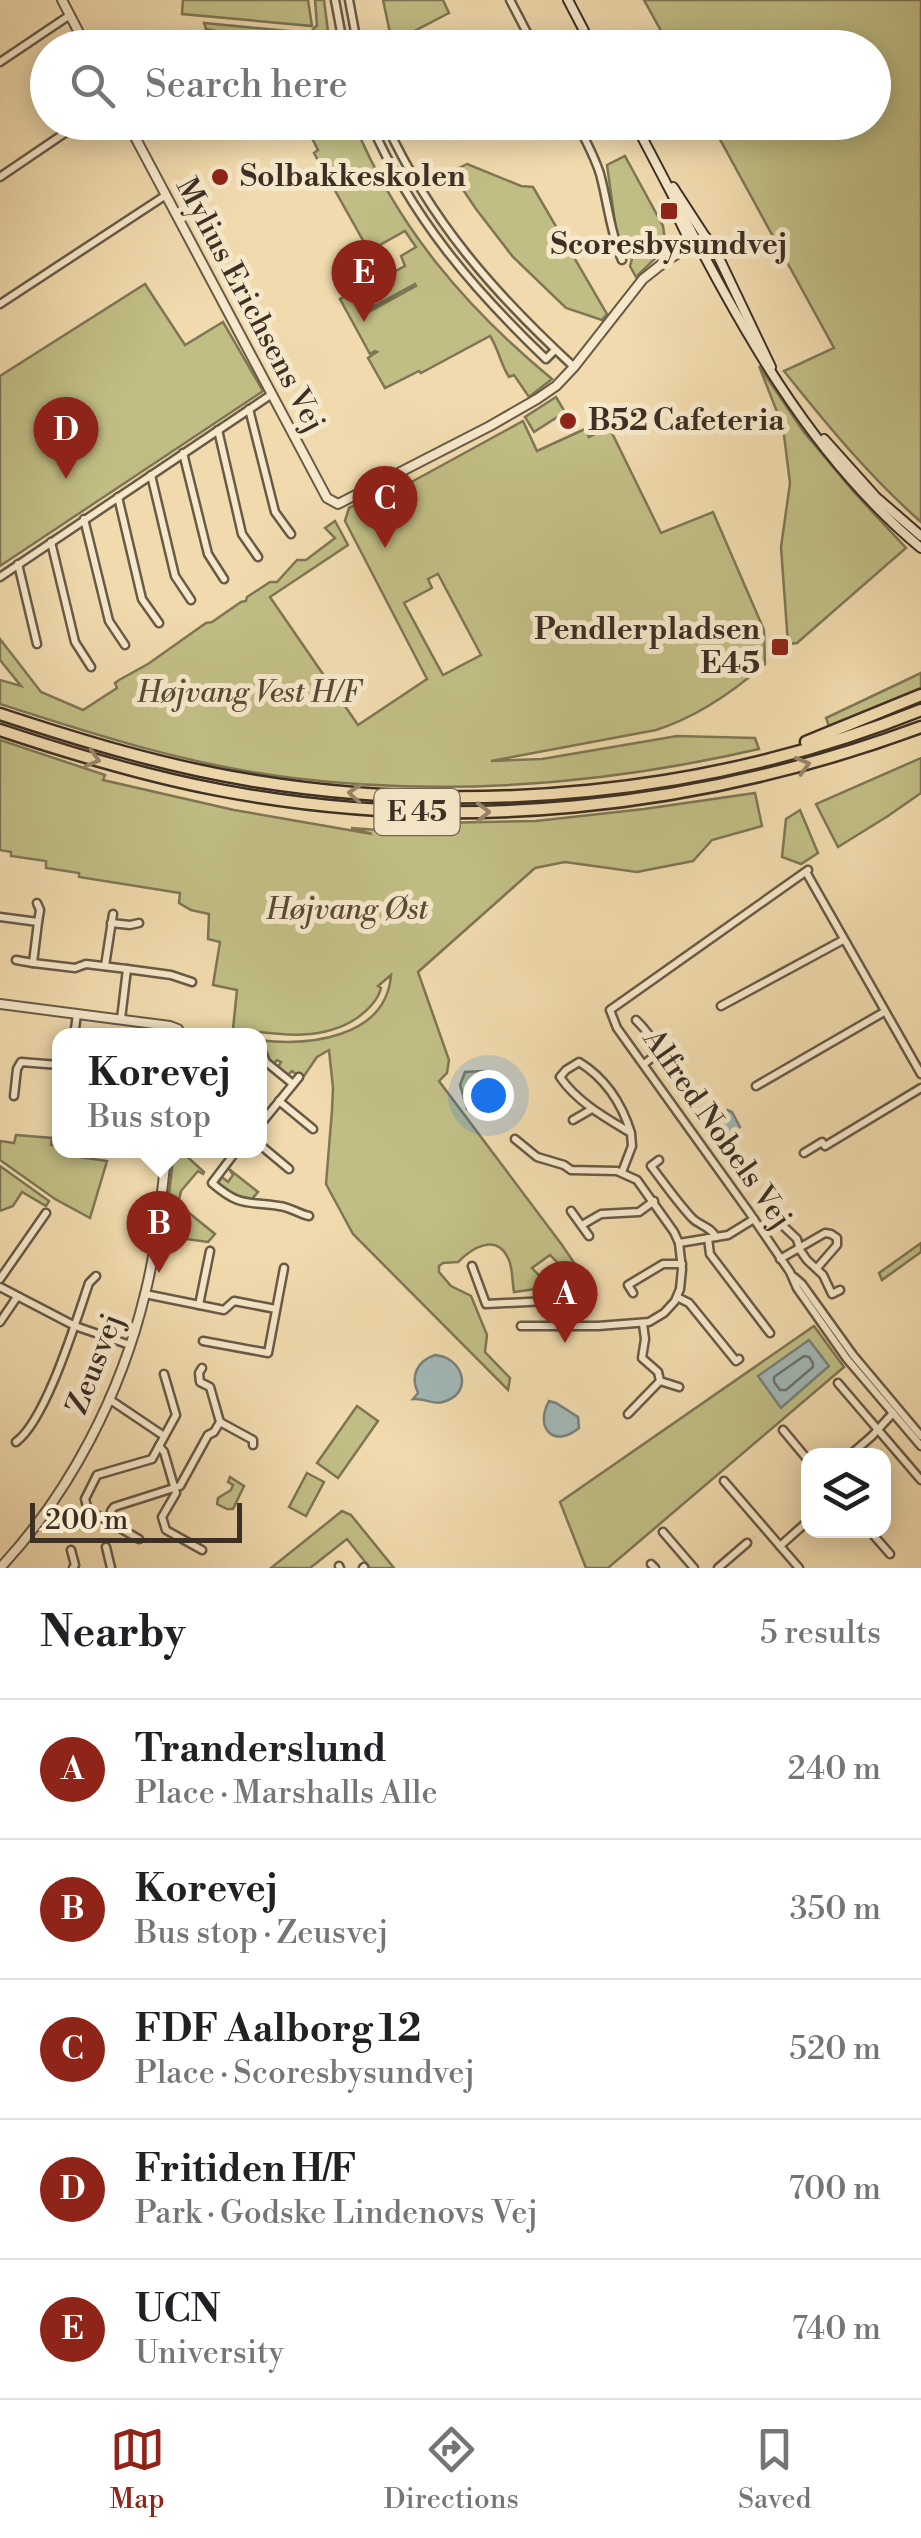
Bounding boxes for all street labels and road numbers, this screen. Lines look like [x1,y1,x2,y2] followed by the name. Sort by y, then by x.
[167,171,333,439] street label: Mylius Erichsens Vej
[374,789,460,835] road number: E 45
[634,1021,800,1236] street label: Alfred Nobels Vej
[58,1308,132,1420] street label: Zeusvej

